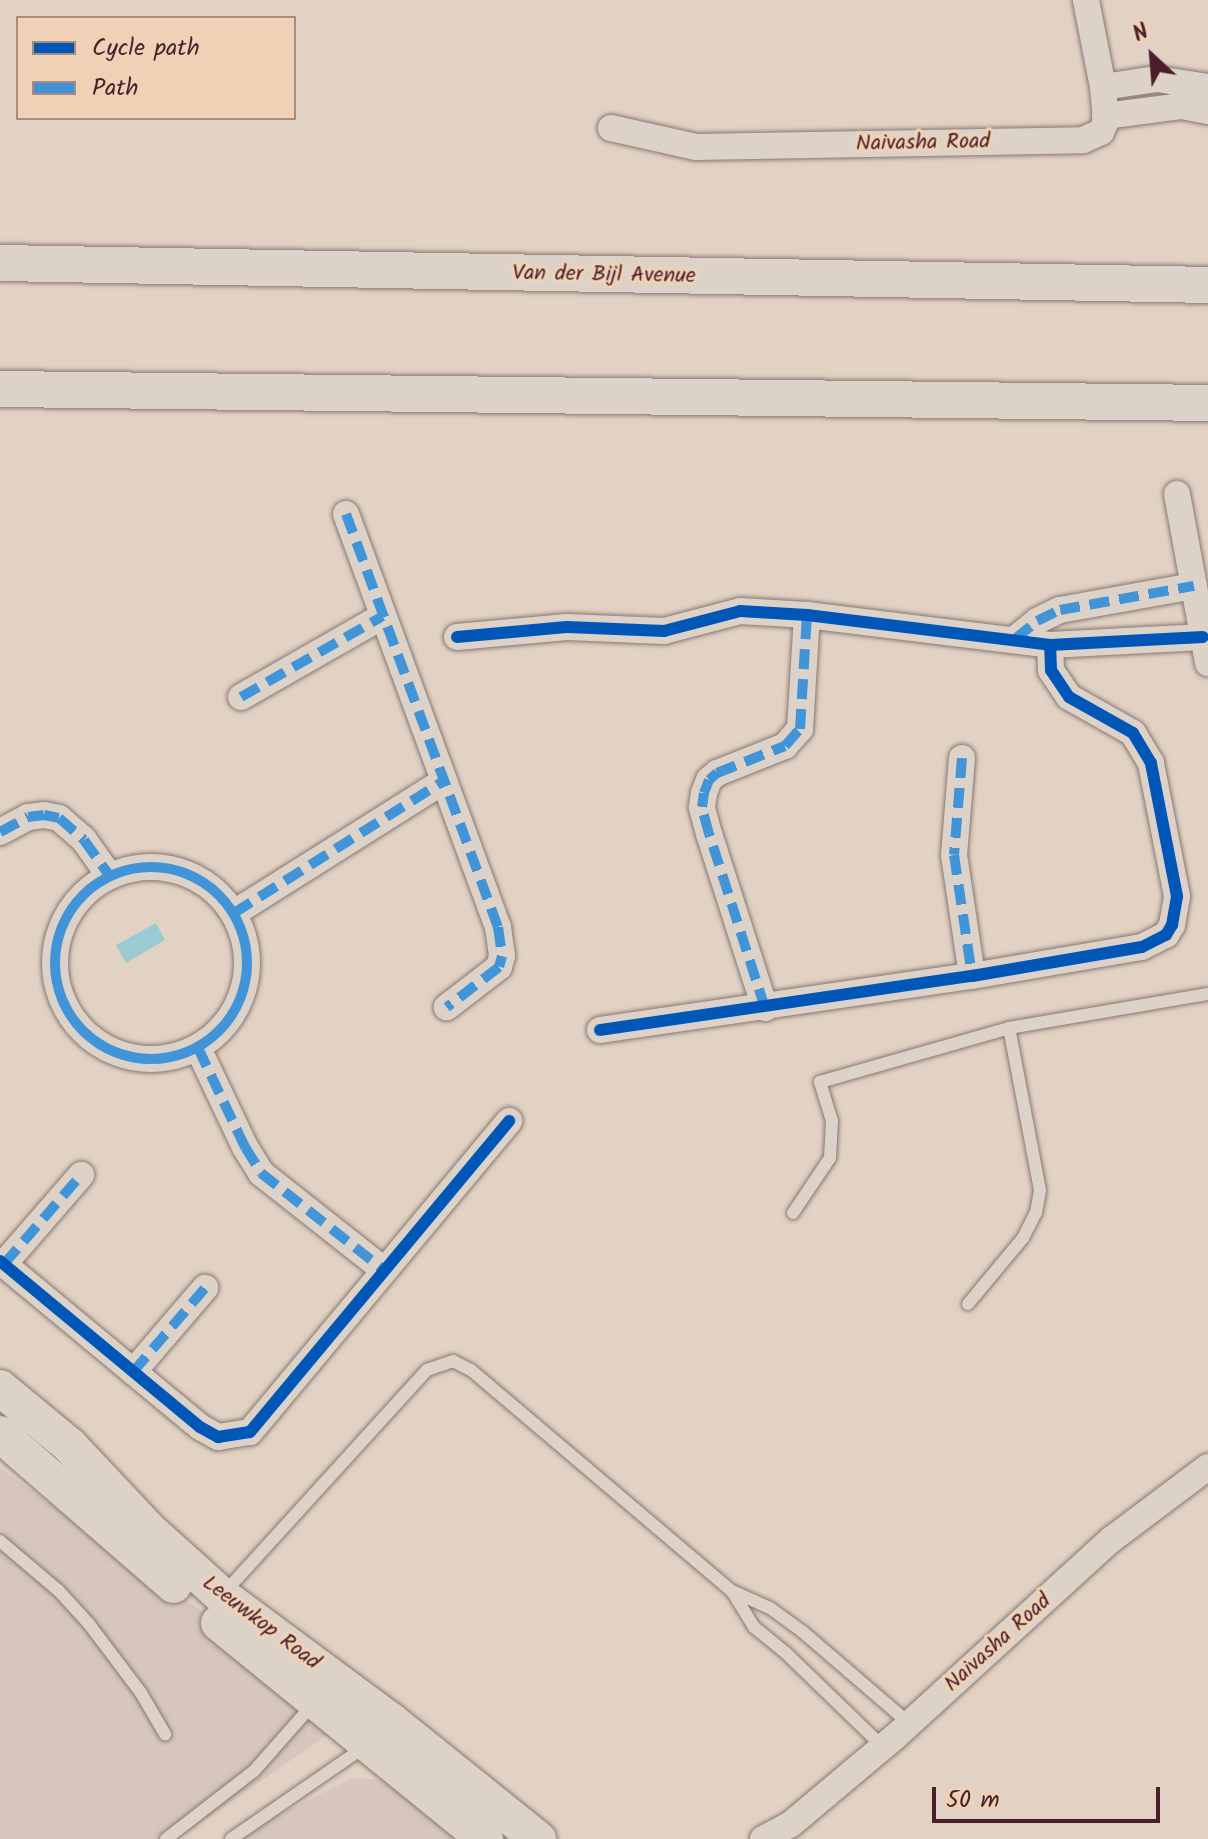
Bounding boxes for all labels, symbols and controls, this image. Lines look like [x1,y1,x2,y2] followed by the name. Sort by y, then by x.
[1127,15,1155,53] text: N
[16,16,296,120] legend
[1112,16,1192,96] north arrow
[92,29,200,68] text: Cycle path
[92,69,138,108] text: Path
[856,129,990,157] street label: Naivasha Road
[512,260,696,290] street label: Van der Bijl Avenue
[197,1570,325,1676] street label: Leeuwkop Road
[939,1588,1057,1698] street label: Naivasha Road
[936,1771,1164,1821] scale bar
[946,1781,1000,1820] text: 50 m

